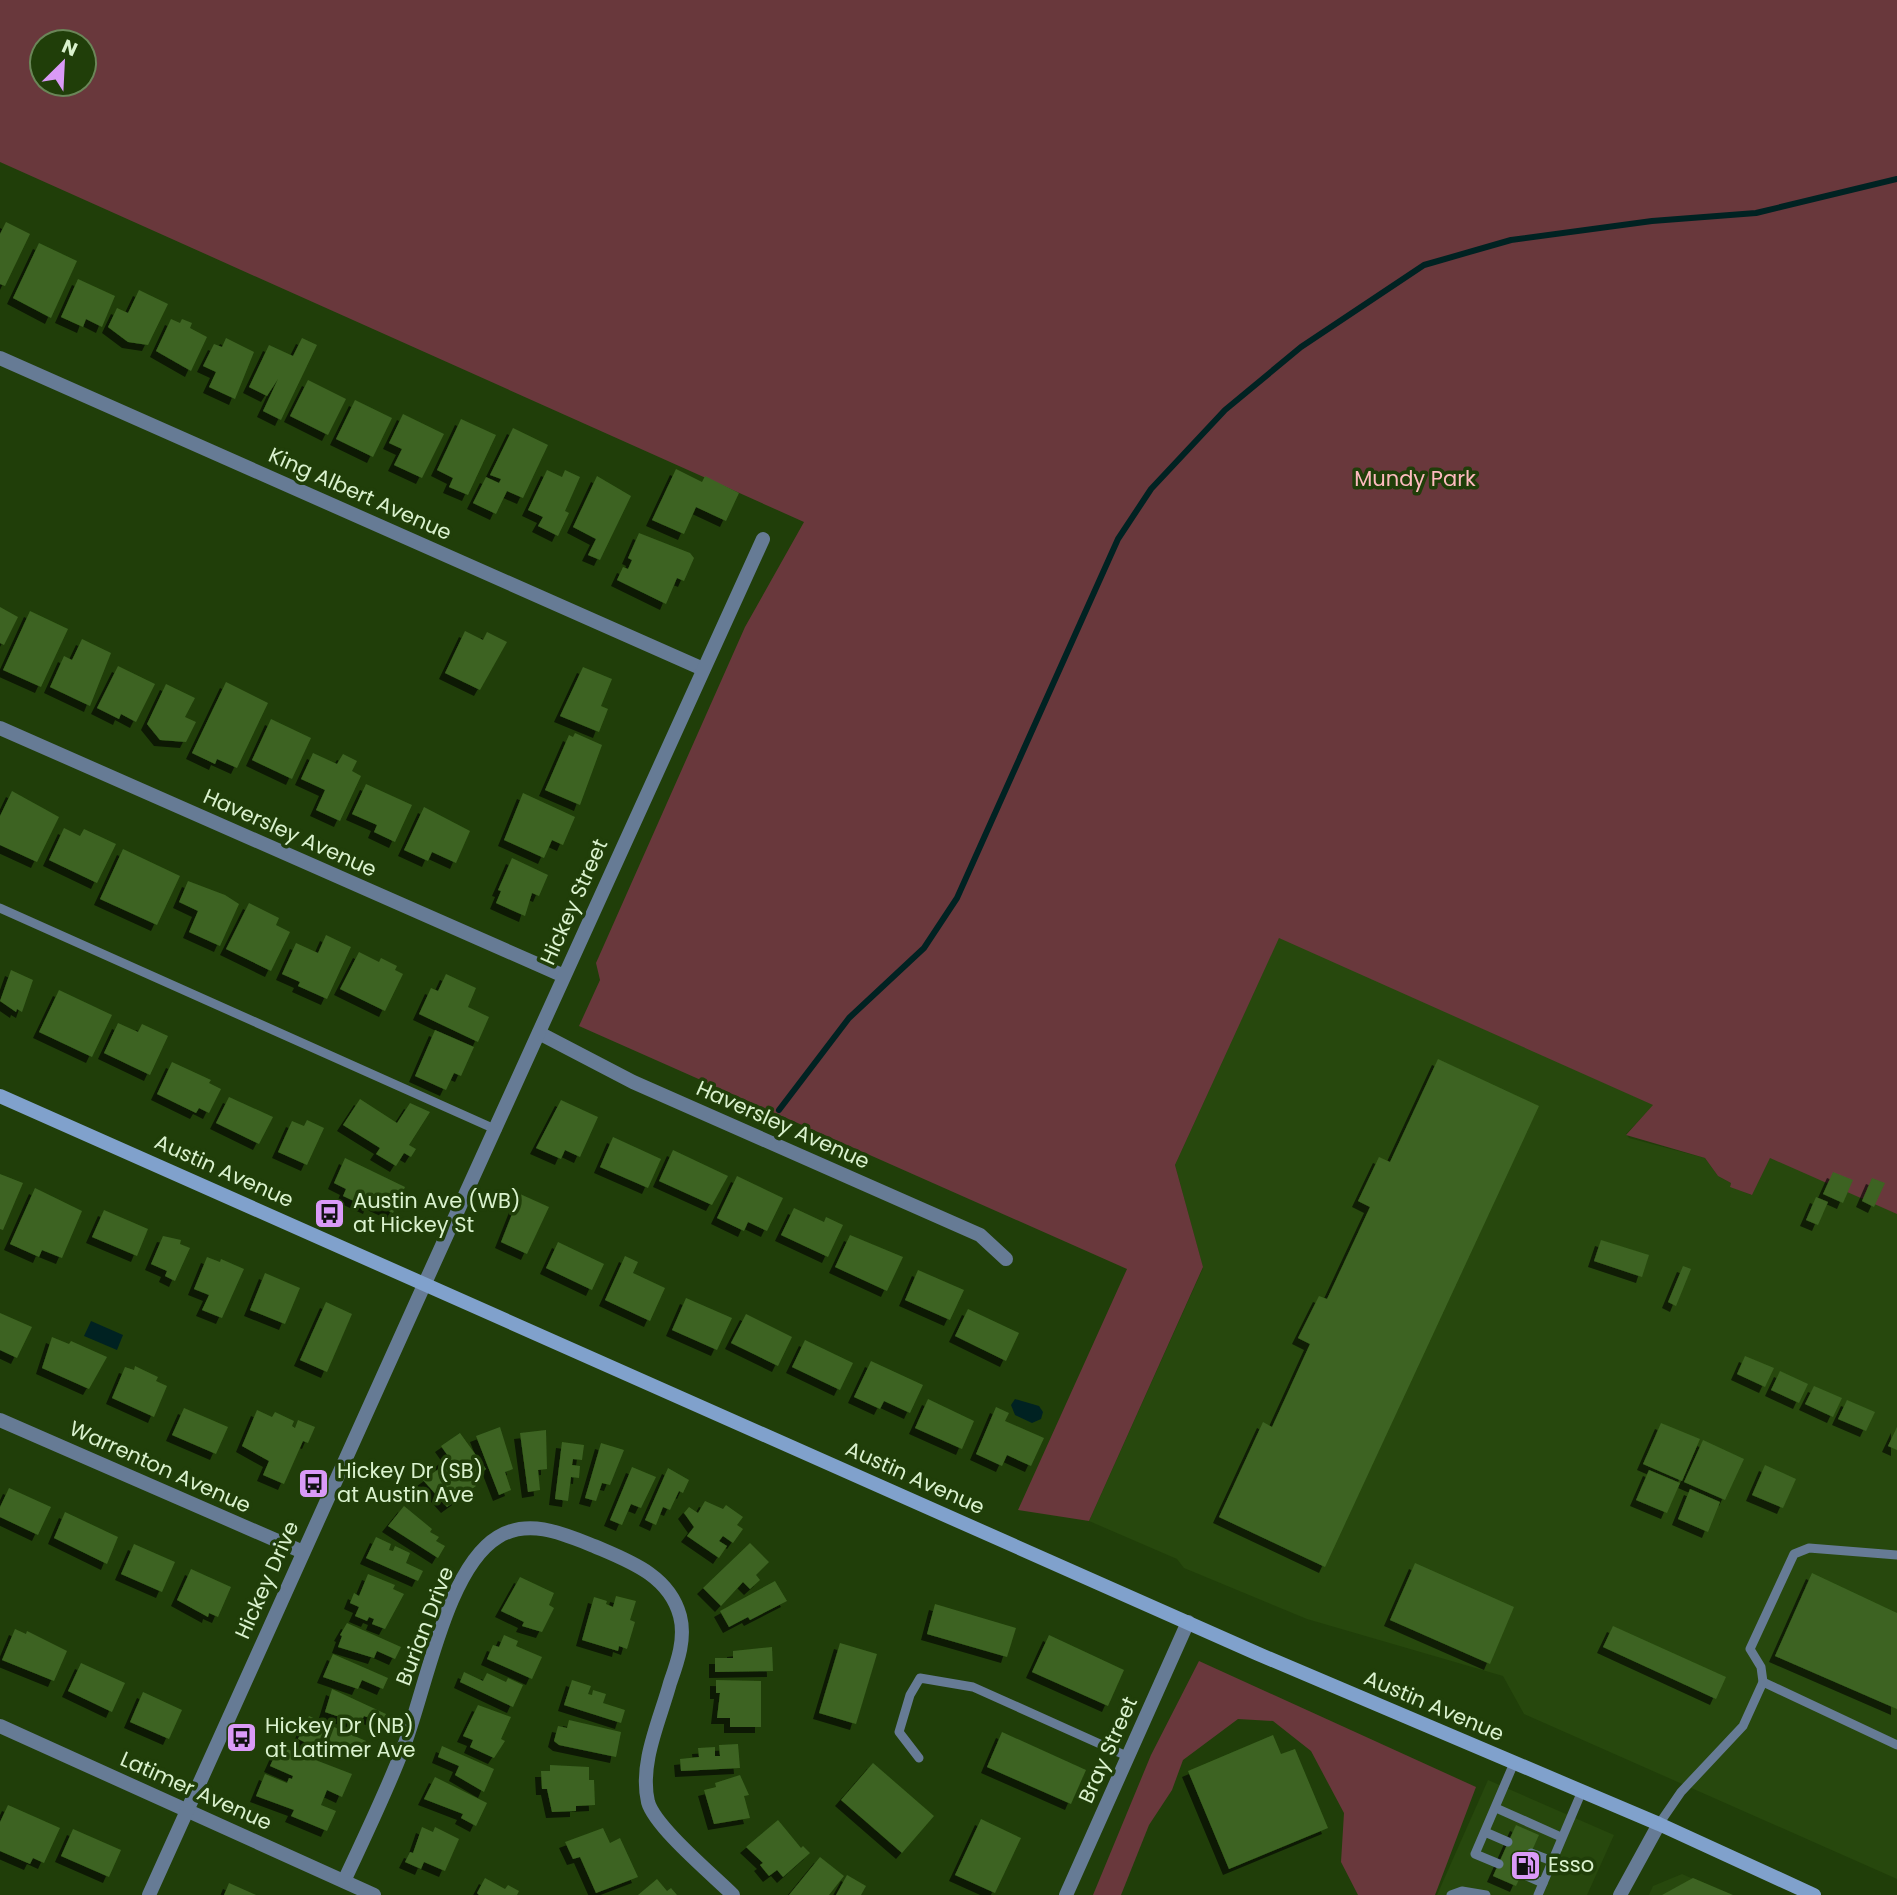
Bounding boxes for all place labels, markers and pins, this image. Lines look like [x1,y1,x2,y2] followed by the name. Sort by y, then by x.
[353,1186,520,1239] place label: Austin Ave (WB) at Hickey St
[313,1196,347,1230] bus stop icon: Austin Ave (WB) at Hickey St
[337,1456,483,1509] place label: Hickey Dr (SB) at Austin Ave
[297,1466,331,1500] bus stop icon: Hickey Dr (SB) at Austin Ave
[265,1711,416,1764] place label: Hickey Dr (NB) at Latimer Ave
[225,1721,259,1755] bus stop icon: Hickey Dr (NB) at Latimer Ave
[1508,1848,1542,1882] fuel station icon: Esso
[1548,1850,1594,1879] place label: Esso

